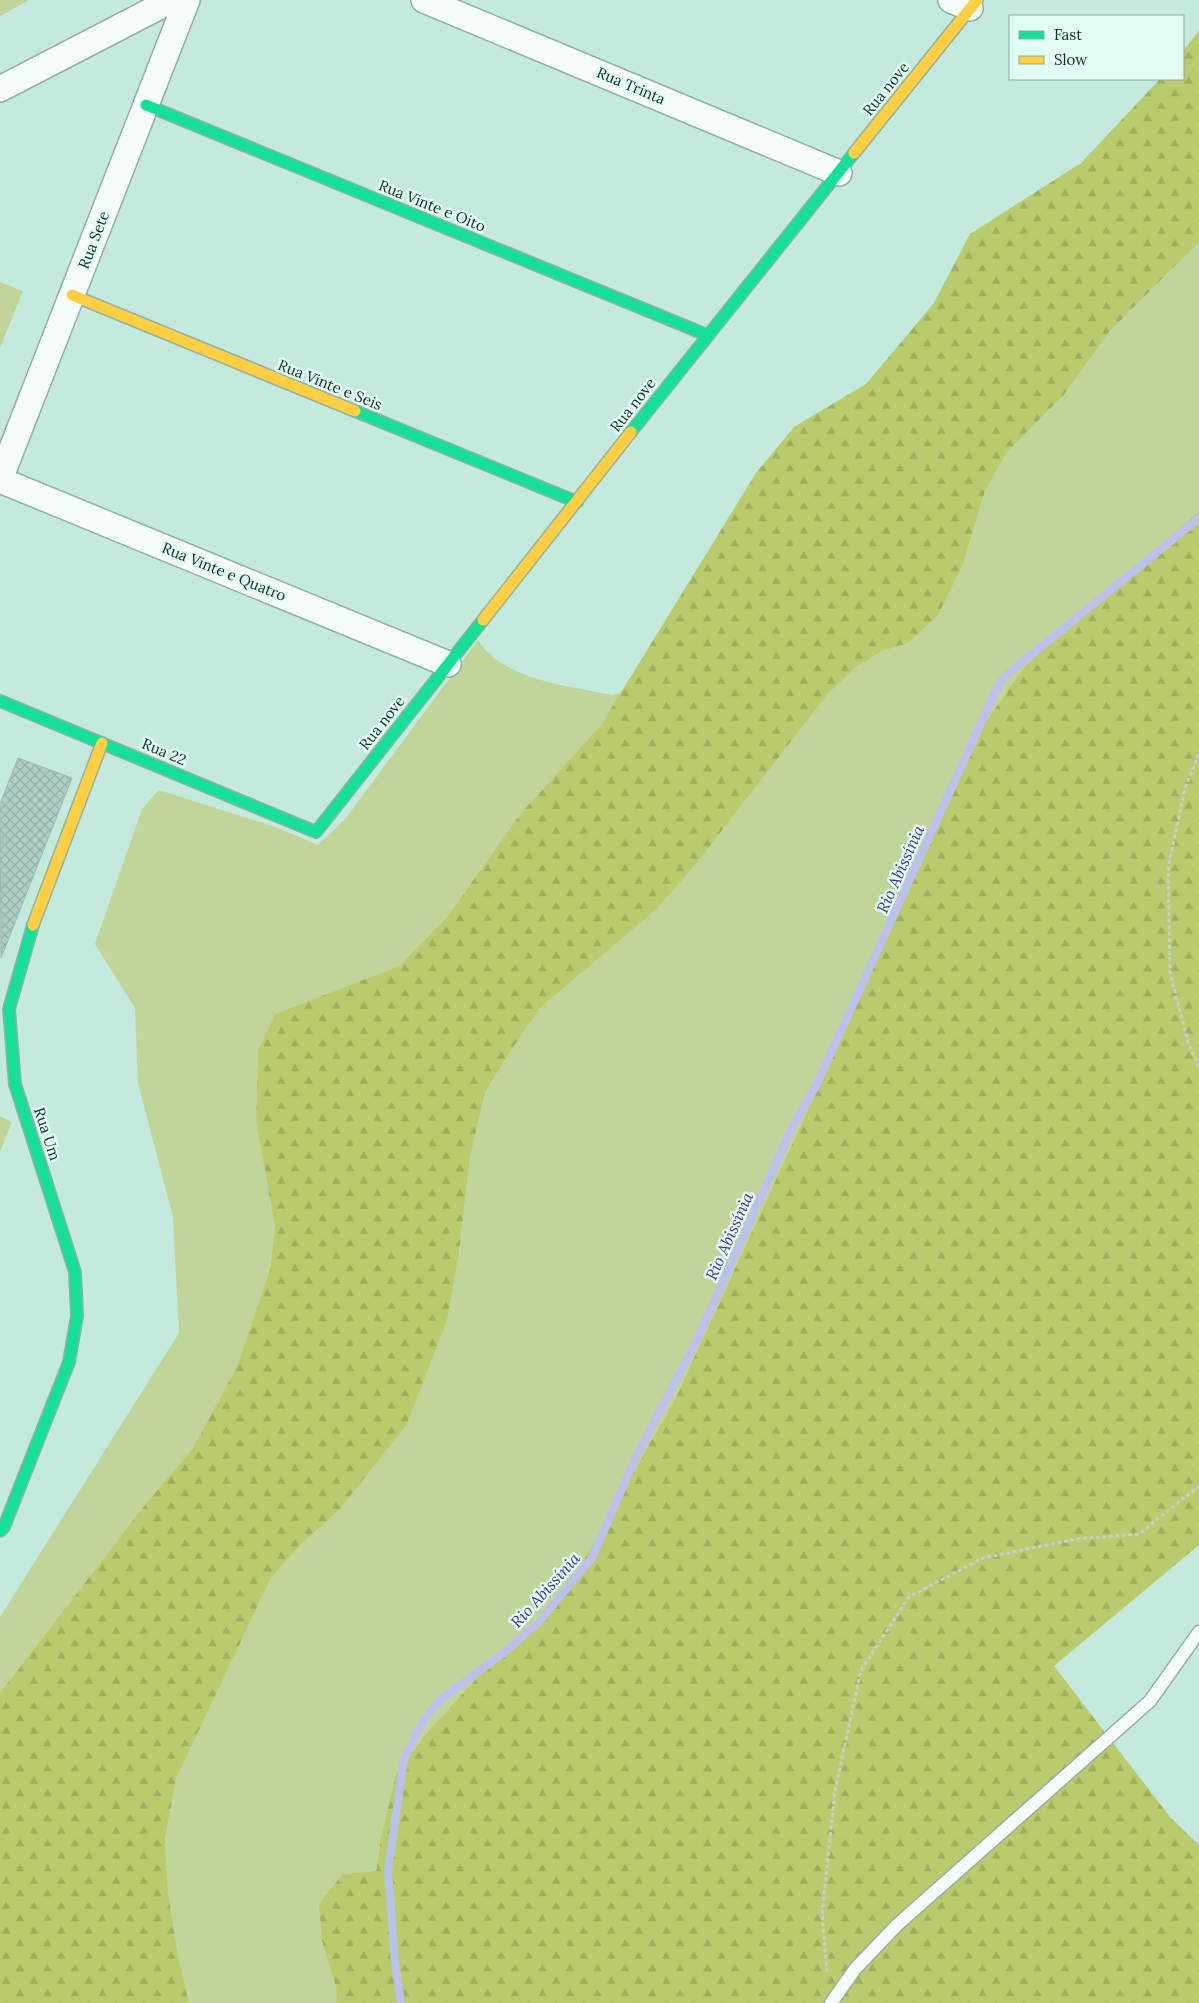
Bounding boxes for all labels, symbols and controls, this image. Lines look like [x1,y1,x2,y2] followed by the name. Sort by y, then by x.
[1009,15,1184,80] legend
[1054,25,1082,44] text: Fast
[1054,50,1087,69] text: Slow
[858,58,913,119] street label: Rua nove
[594,63,669,109] street label: Rua Trinta
[376,175,489,236] street label: Rua Vinte e Oito
[74,208,113,271] street label: Rua Sete
[275,355,385,414] street label: Rua Vinte e Seis
[606,374,660,436] street label: Rua nove
[159,538,289,605] street label: Rua Vinte e Quatro
[355,692,409,754] street label: Rua nove
[139,734,189,769] street label: Rua 22
[872,822,928,916] water label: Rio Abissínia
[30,1105,65,1163] street label: Rua Um
[701,1189,757,1283] water label: Rio Abissínia
[506,1548,584,1632] water label: Rio Abissínia

